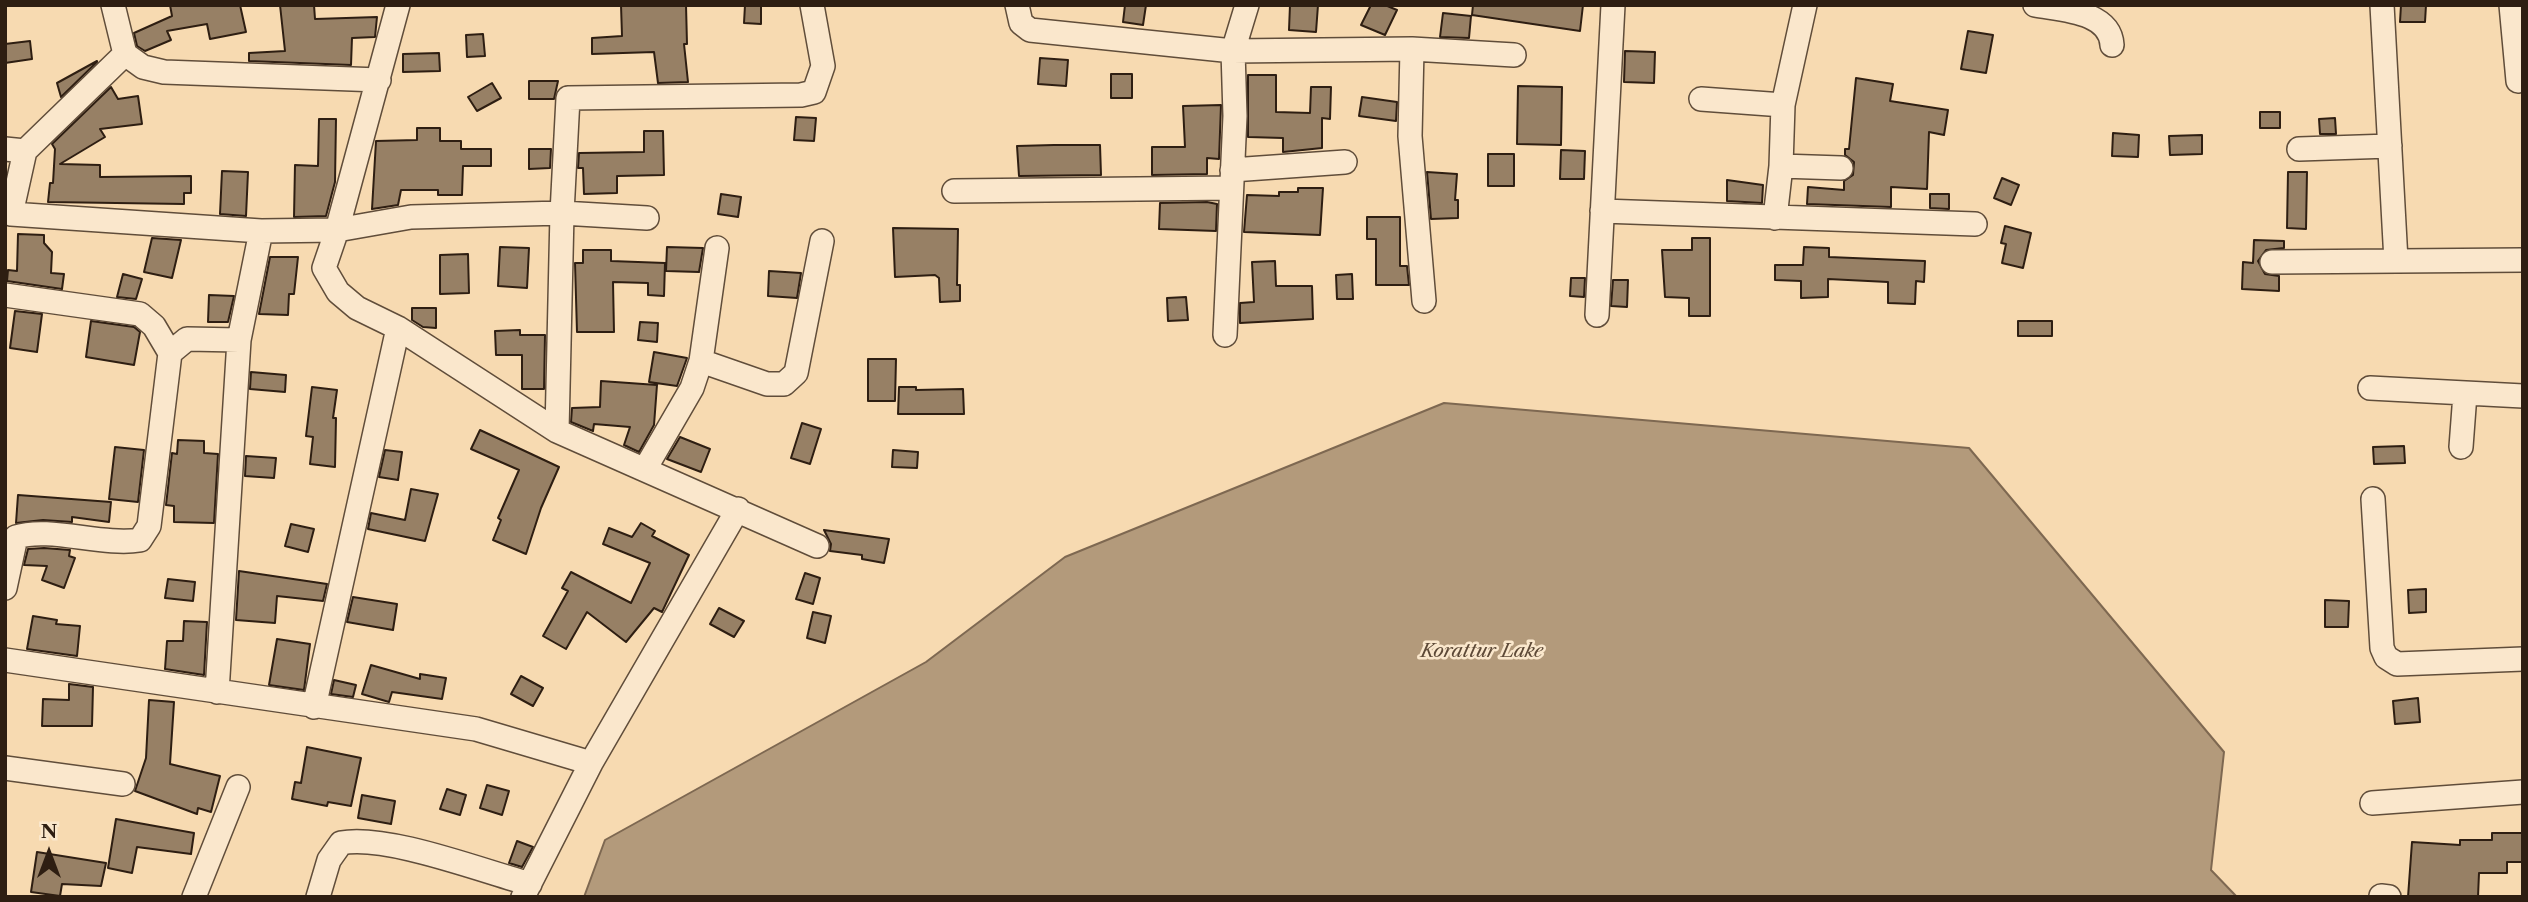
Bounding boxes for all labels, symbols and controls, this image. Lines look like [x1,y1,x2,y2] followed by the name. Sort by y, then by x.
[1421,641,1543,663] water label: Korattur Lake
[14,818,84,888] north arrow
[41,820,57,843] text: N

